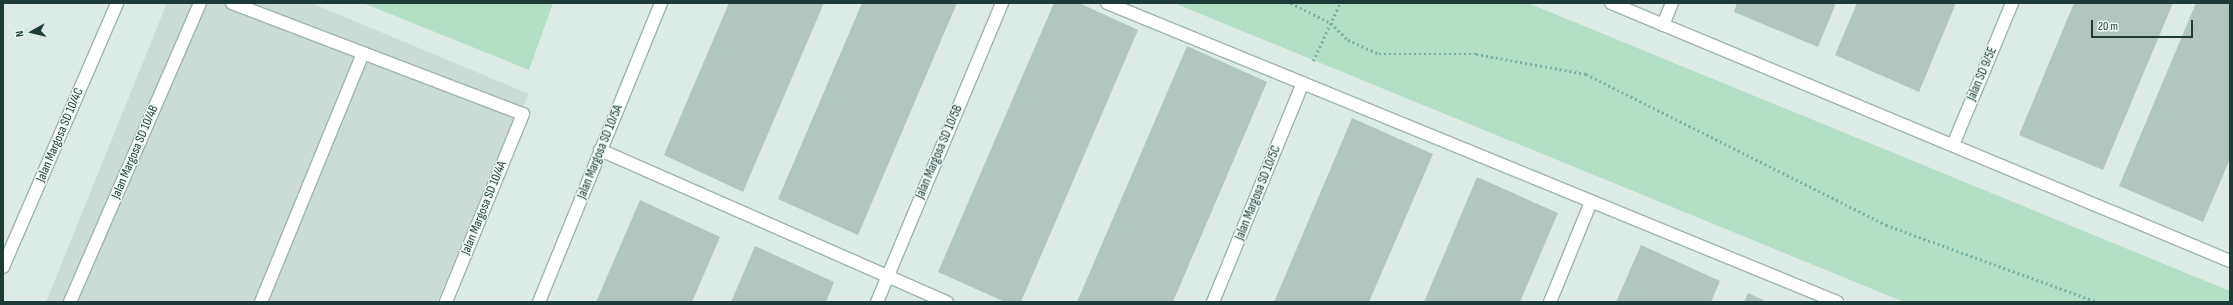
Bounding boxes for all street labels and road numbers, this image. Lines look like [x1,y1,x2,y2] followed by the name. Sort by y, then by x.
[1964,45,2000,103] street label: Jalan SD 9/5E
[33,86,87,184] street label: Jalan Margosa SD 10/4C
[108,103,162,201] street label: Jalan Margosa SD 10/4B
[574,103,626,201] street label: Jalan Margosa SD 10/5A
[912,103,966,201] street label: Jalan Margosa SD 10/5B
[1232,143,1284,243] street label: Jalan Margosa SD 10/5C
[458,159,510,257] street label: Jalan Margosa SD 10/4A

